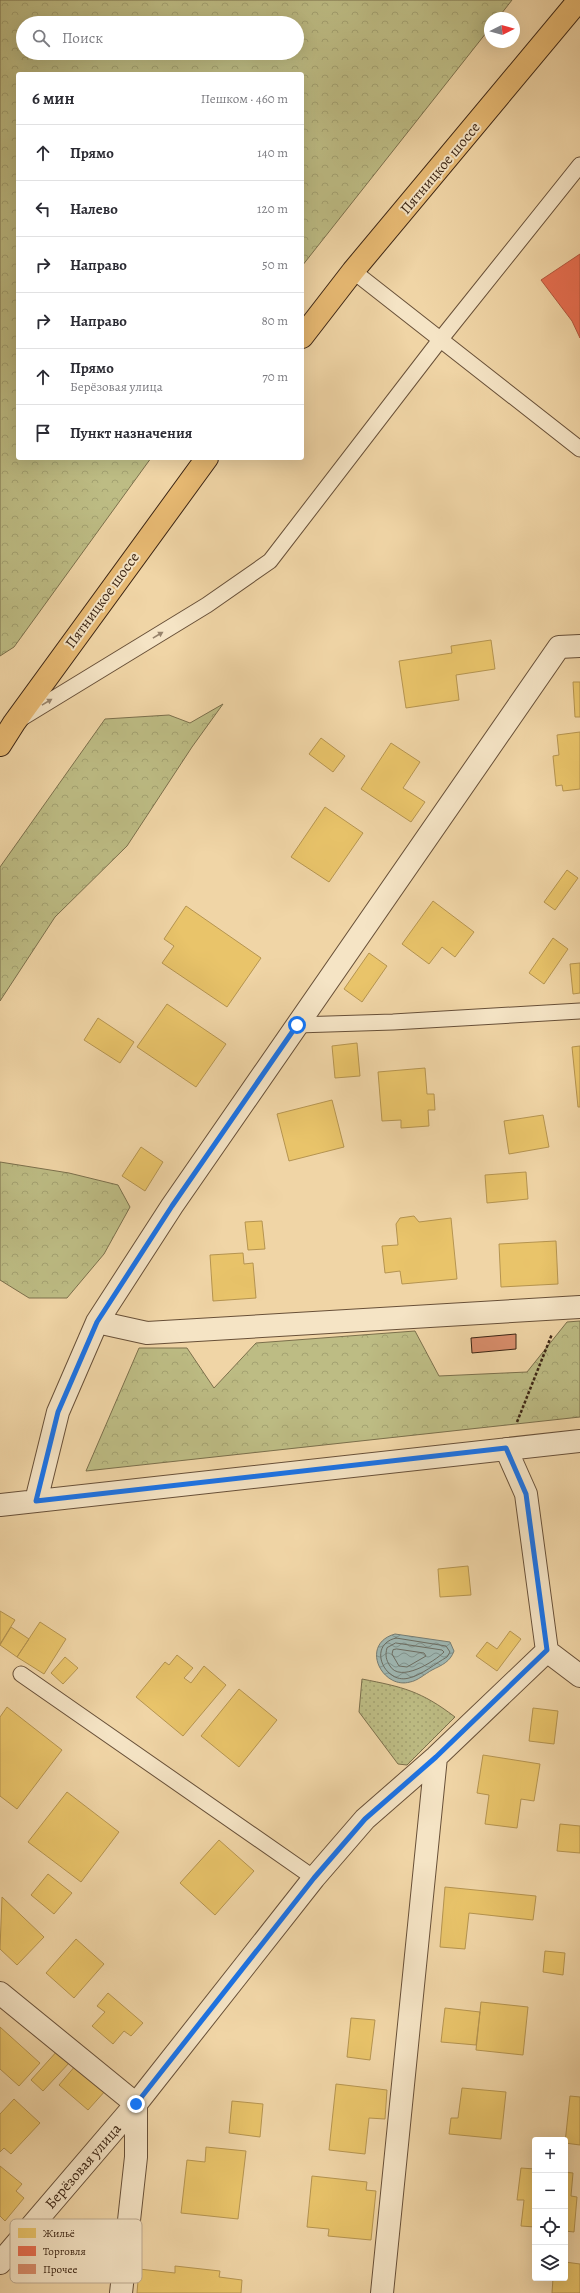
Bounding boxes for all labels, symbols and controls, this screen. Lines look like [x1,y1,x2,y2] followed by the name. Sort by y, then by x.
[484,12,520,48] north arrow
[16,16,304,60] search box
[30,27,52,49] icon: search
[62,28,103,48] text: Поиск
[32,87,74,110] text: 6 мин
[201,90,288,107] text: Пешком · 460 m
[396,118,485,218] street label: Пятницкое шоссе
[32,142,54,164] icon: ahead
[70,143,114,163] text: Прямо
[257,144,288,161] text: 140 m
[32,198,54,220] icon: left
[70,199,118,219] text: Налево
[257,200,288,217] text: 120 m
[32,254,54,276] icon: right
[70,255,127,275] text: Направо
[262,256,288,273] text: 50 m
[32,310,54,332] icon: right
[70,311,127,331] text: Направо
[261,312,288,329] text: 80 m
[70,358,114,378] text: Прямо
[32,366,54,388] icon: ahead
[262,368,288,385] text: 70 m
[70,378,163,395] text: Берёзовая улица
[32,422,54,444] icon: arrive
[70,423,192,443] text: Пункт назначения
[60,548,144,652] street label: Пятницкое шоссе
[152,631,164,638] one-way arrow
[41,699,53,706] one-way arrow
[288,1016,306,1034] route start
[127,2095,145,2113] route end
[40,2119,126,2213] street label: Берёзовая улица
[532,2137,568,2281] map controls
[532,2137,568,2173] button: +
[532,2173,568,2209] button: −
[532,2209,568,2245] button: locate
[10,2219,142,2283] legend
[43,2226,75,2241] text: Жильё
[43,2244,86,2259] text: Торговля
[532,2245,568,2281] button: layers
[43,2262,77,2277] text: Прочее

